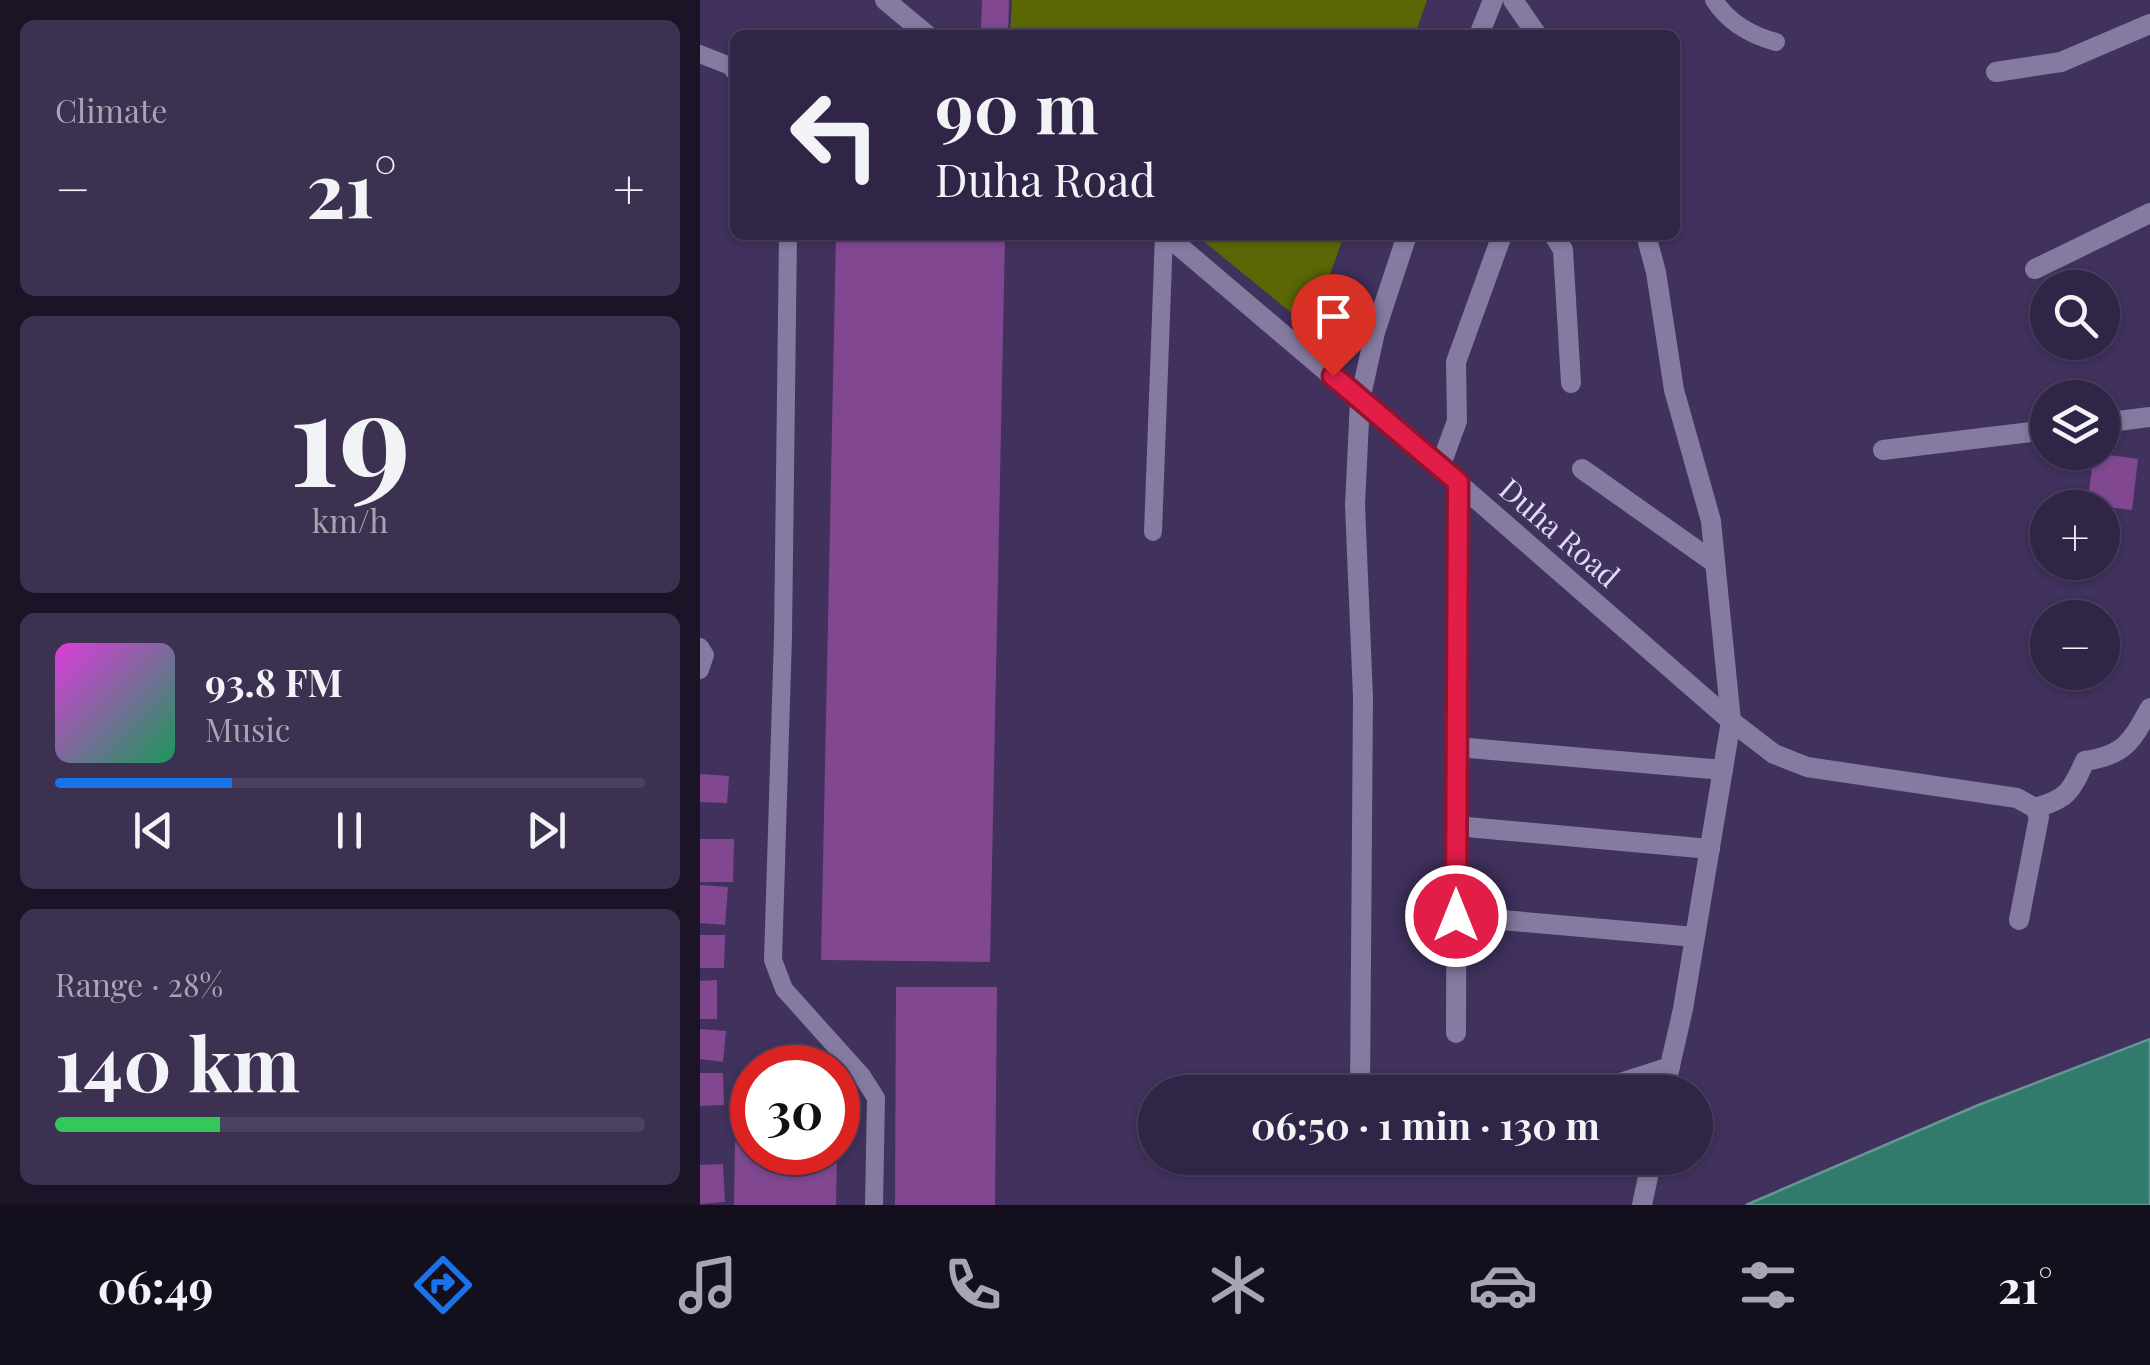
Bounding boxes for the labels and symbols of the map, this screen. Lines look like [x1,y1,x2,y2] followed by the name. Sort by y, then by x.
[1291,274,1376,377] pin
[1491,469,1629,595] street label: Duha Road
[1404,864,1508,968] position arrow
[730,1045,860,1175] speed limit sign: 30

